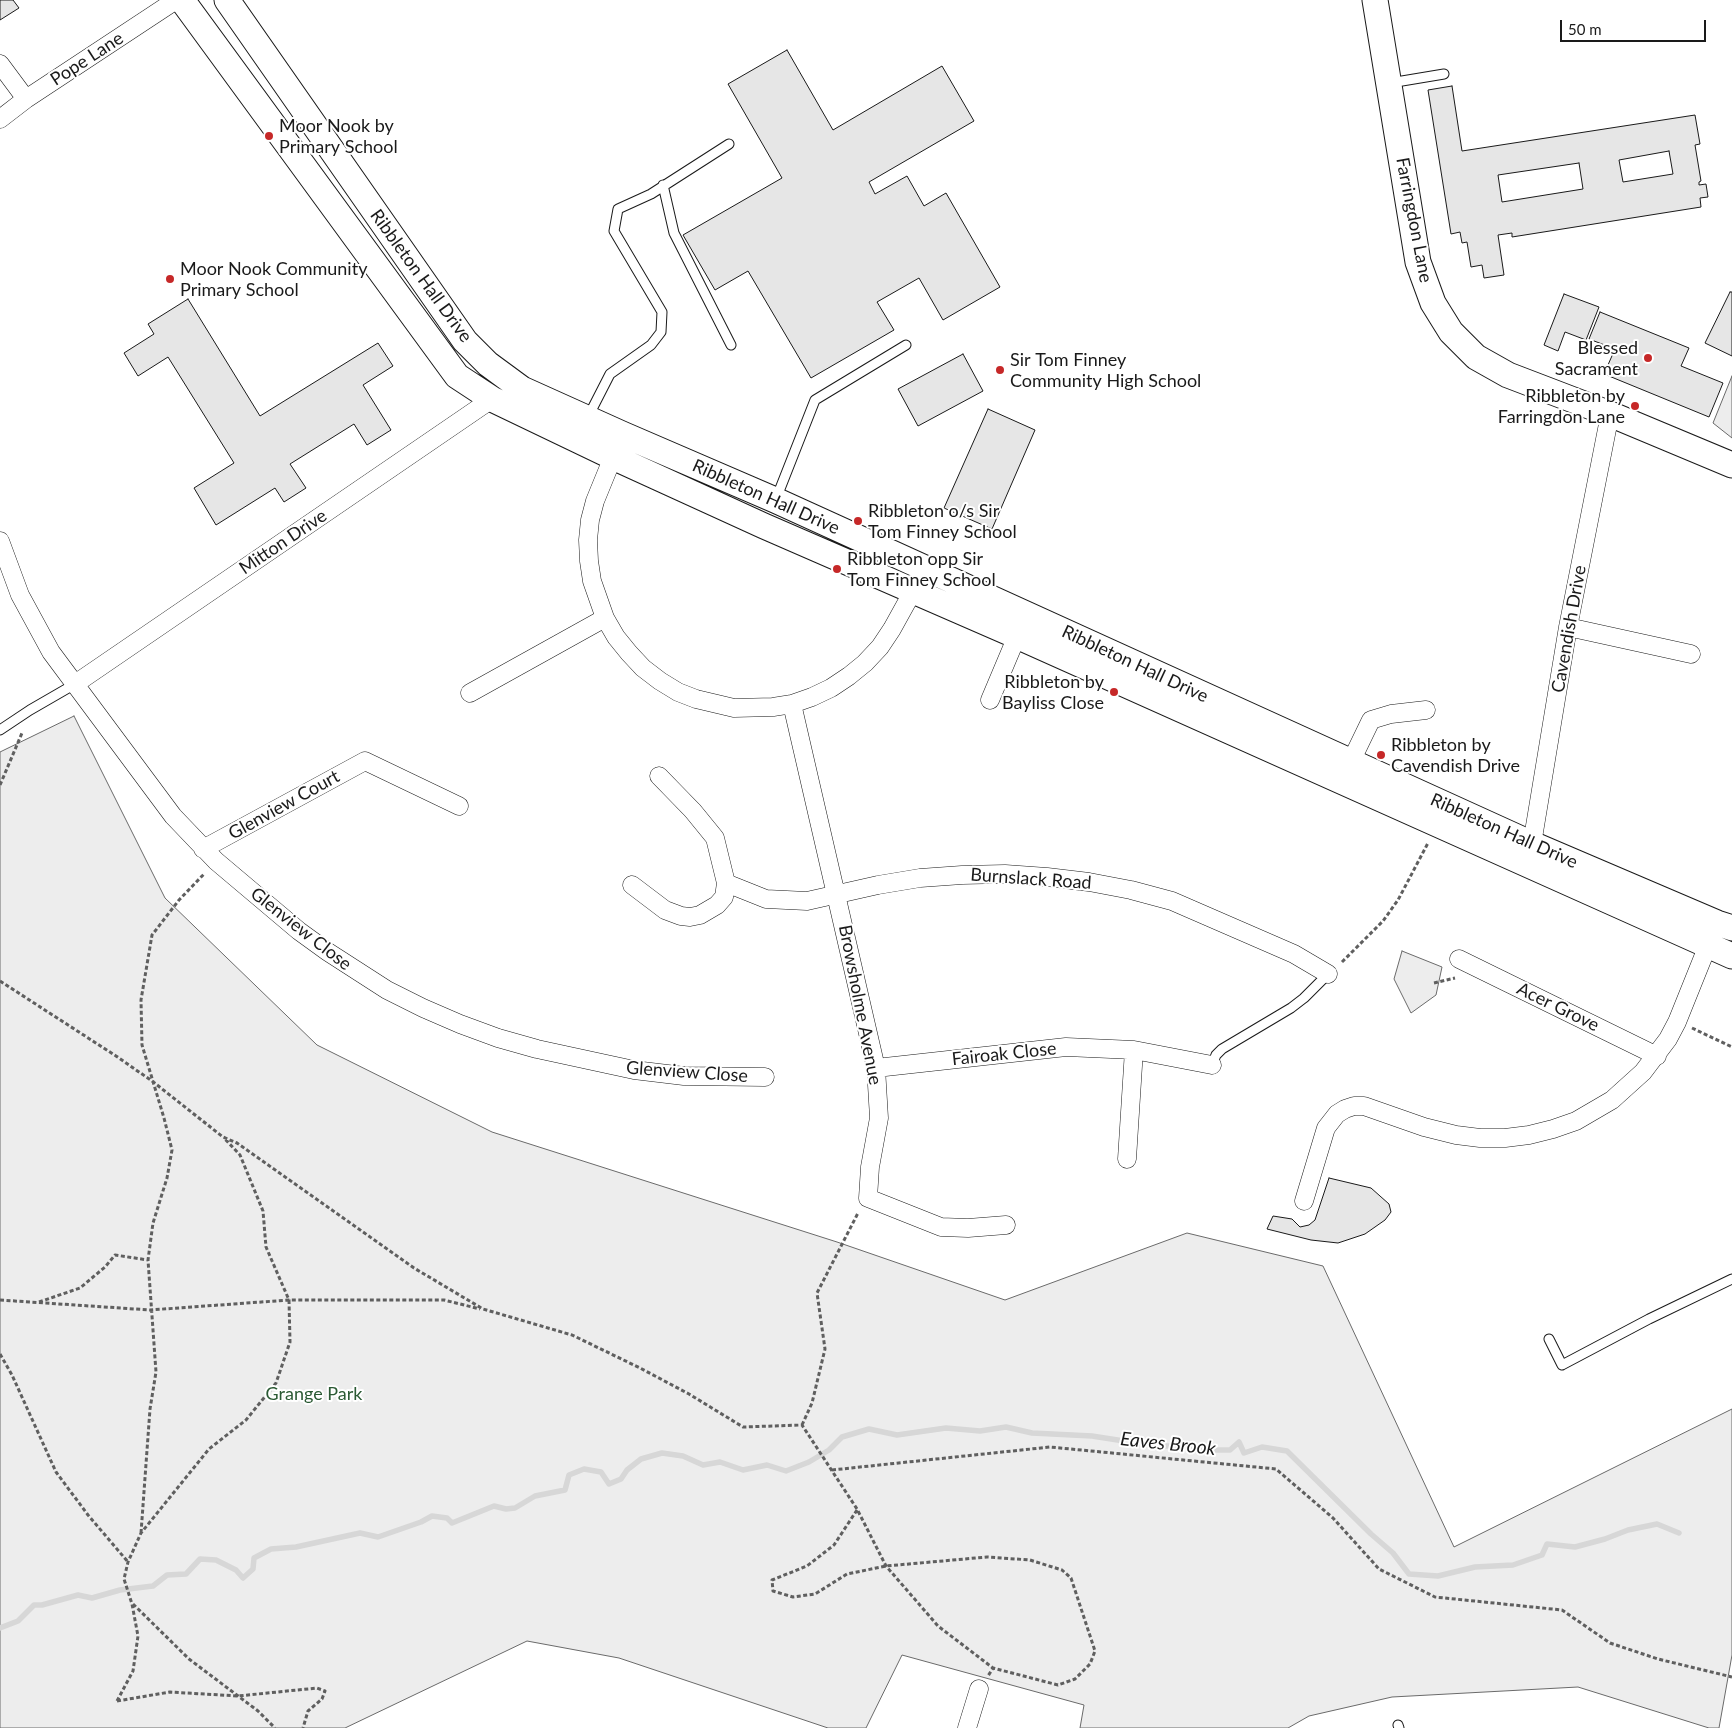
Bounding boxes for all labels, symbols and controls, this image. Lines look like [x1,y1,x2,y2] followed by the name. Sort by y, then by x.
[1562,10,1708,42] scale bar
[1568,20,1602,38] text: 50 m
[47,27,127,91] street label: Pope Lane
[279,115,398,158] place label: Moor Nook by Primary School
[263,130,275,142] marker: Moor Nook by Primary School
[1391,155,1437,285] street label: Farringdon Lane
[366,205,476,347] street label: Ribbleton Hall Drive
[180,258,367,300] place label: Moor Nook Community Primary School
[164,273,176,285] marker: Moor Nook Community Primary School
[1555,337,1638,379] place label: Blessed Sacrament
[1010,349,1201,392] place label: Sir Tom Finney Community High School
[1642,352,1654,364] marker: Blessed Sacrament
[994,364,1006,376] marker: Sir Tom Finney Community High School
[1498,385,1625,428] place label: Ribbleton by Farringdon Lane
[1629,400,1641,412] marker: Ribbleton by Farringdon Lane
[689,455,843,539] street label: Ribbleton Hall Drive
[868,500,1017,542] place label: Ribbleton o/s Sir Tom Finney School
[235,505,331,579] street label: Mitton Drive
[852,515,864,527] marker: Ribbleton o/s Sir Tom Finney School
[847,548,996,590] place label: Ribbleton opp Sir Tom Finney School
[831,563,843,575] marker: Ribbleton opp Sir Tom Finney School
[1547,564,1591,694] street label: Cavendish Drive
[1058,621,1212,707] street label: Ribbleton Hall Drive
[1002,671,1104,714] place label: Ribbleton by Bayliss Close
[1108,686,1120,698] marker: Ribbleton by Bayliss Close
[1391,734,1520,776] place label: Ribbleton by Cavendish Drive
[1375,749,1387,761] marker: Ribbleton by Cavendish Drive
[225,766,343,844] street label: Glenview Court
[1427,789,1581,873] street label: Ribbleton Hall Drive
[970,864,1092,894] street label: Burnslack Road
[246,883,356,975] street label: Glenview Close
[834,923,886,1087] street label: Browsholme Avenue
[1513,978,1603,1036] street label: Acer Grove
[951,1038,1057,1070] street label: Fairoak Close
[625,1057,749,1087] street label: Glenview Close
[266,1383,362,1405] park label: Grange Park
[1119,1428,1217,1460] water label: Eaves Brook

